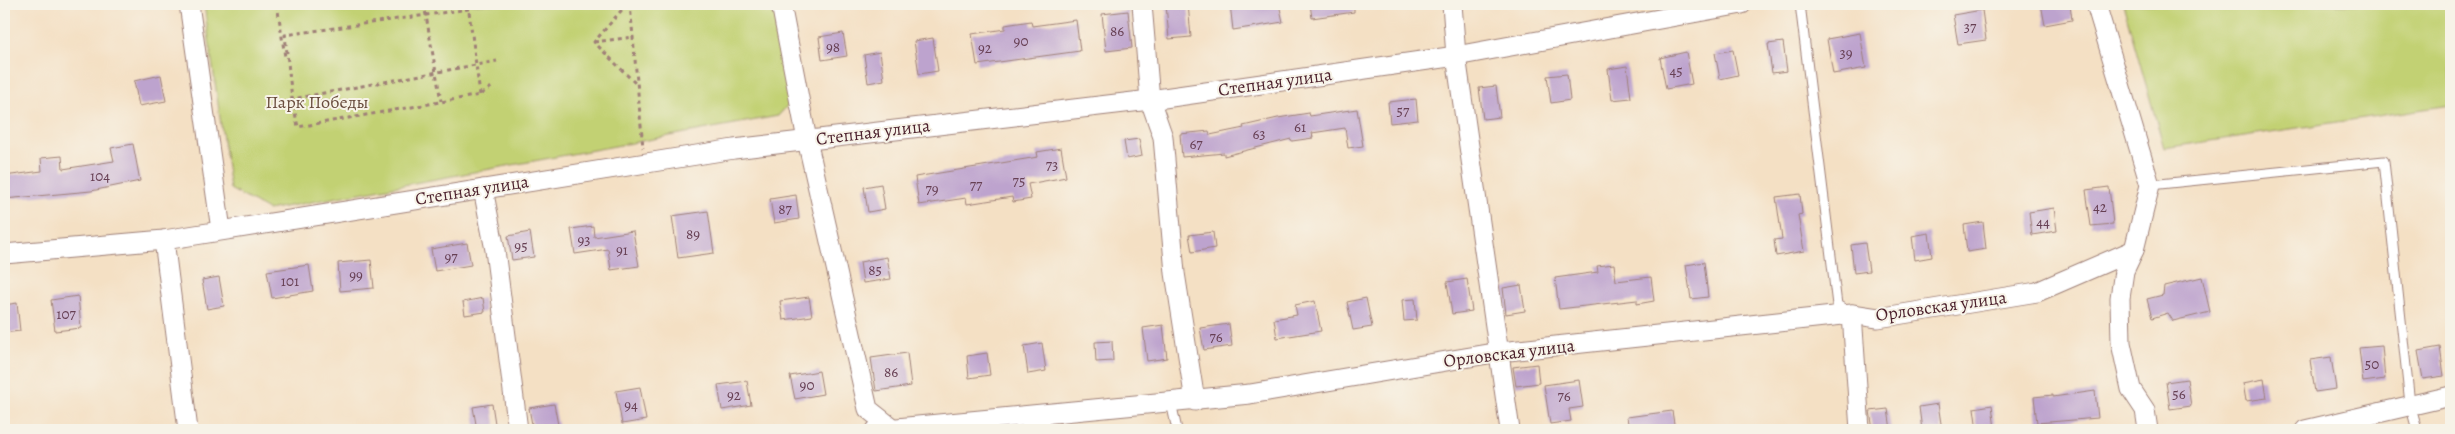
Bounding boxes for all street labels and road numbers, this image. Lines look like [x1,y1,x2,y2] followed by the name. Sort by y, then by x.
[1217,62,1334,102] street label: Степная улица
[815,113,932,151] street label: Степная улица
[413,169,531,211] street label: Степная улица
[1874,285,2009,327] street label: Орловская улица
[1442,333,1577,373] street label: Орловская улица

